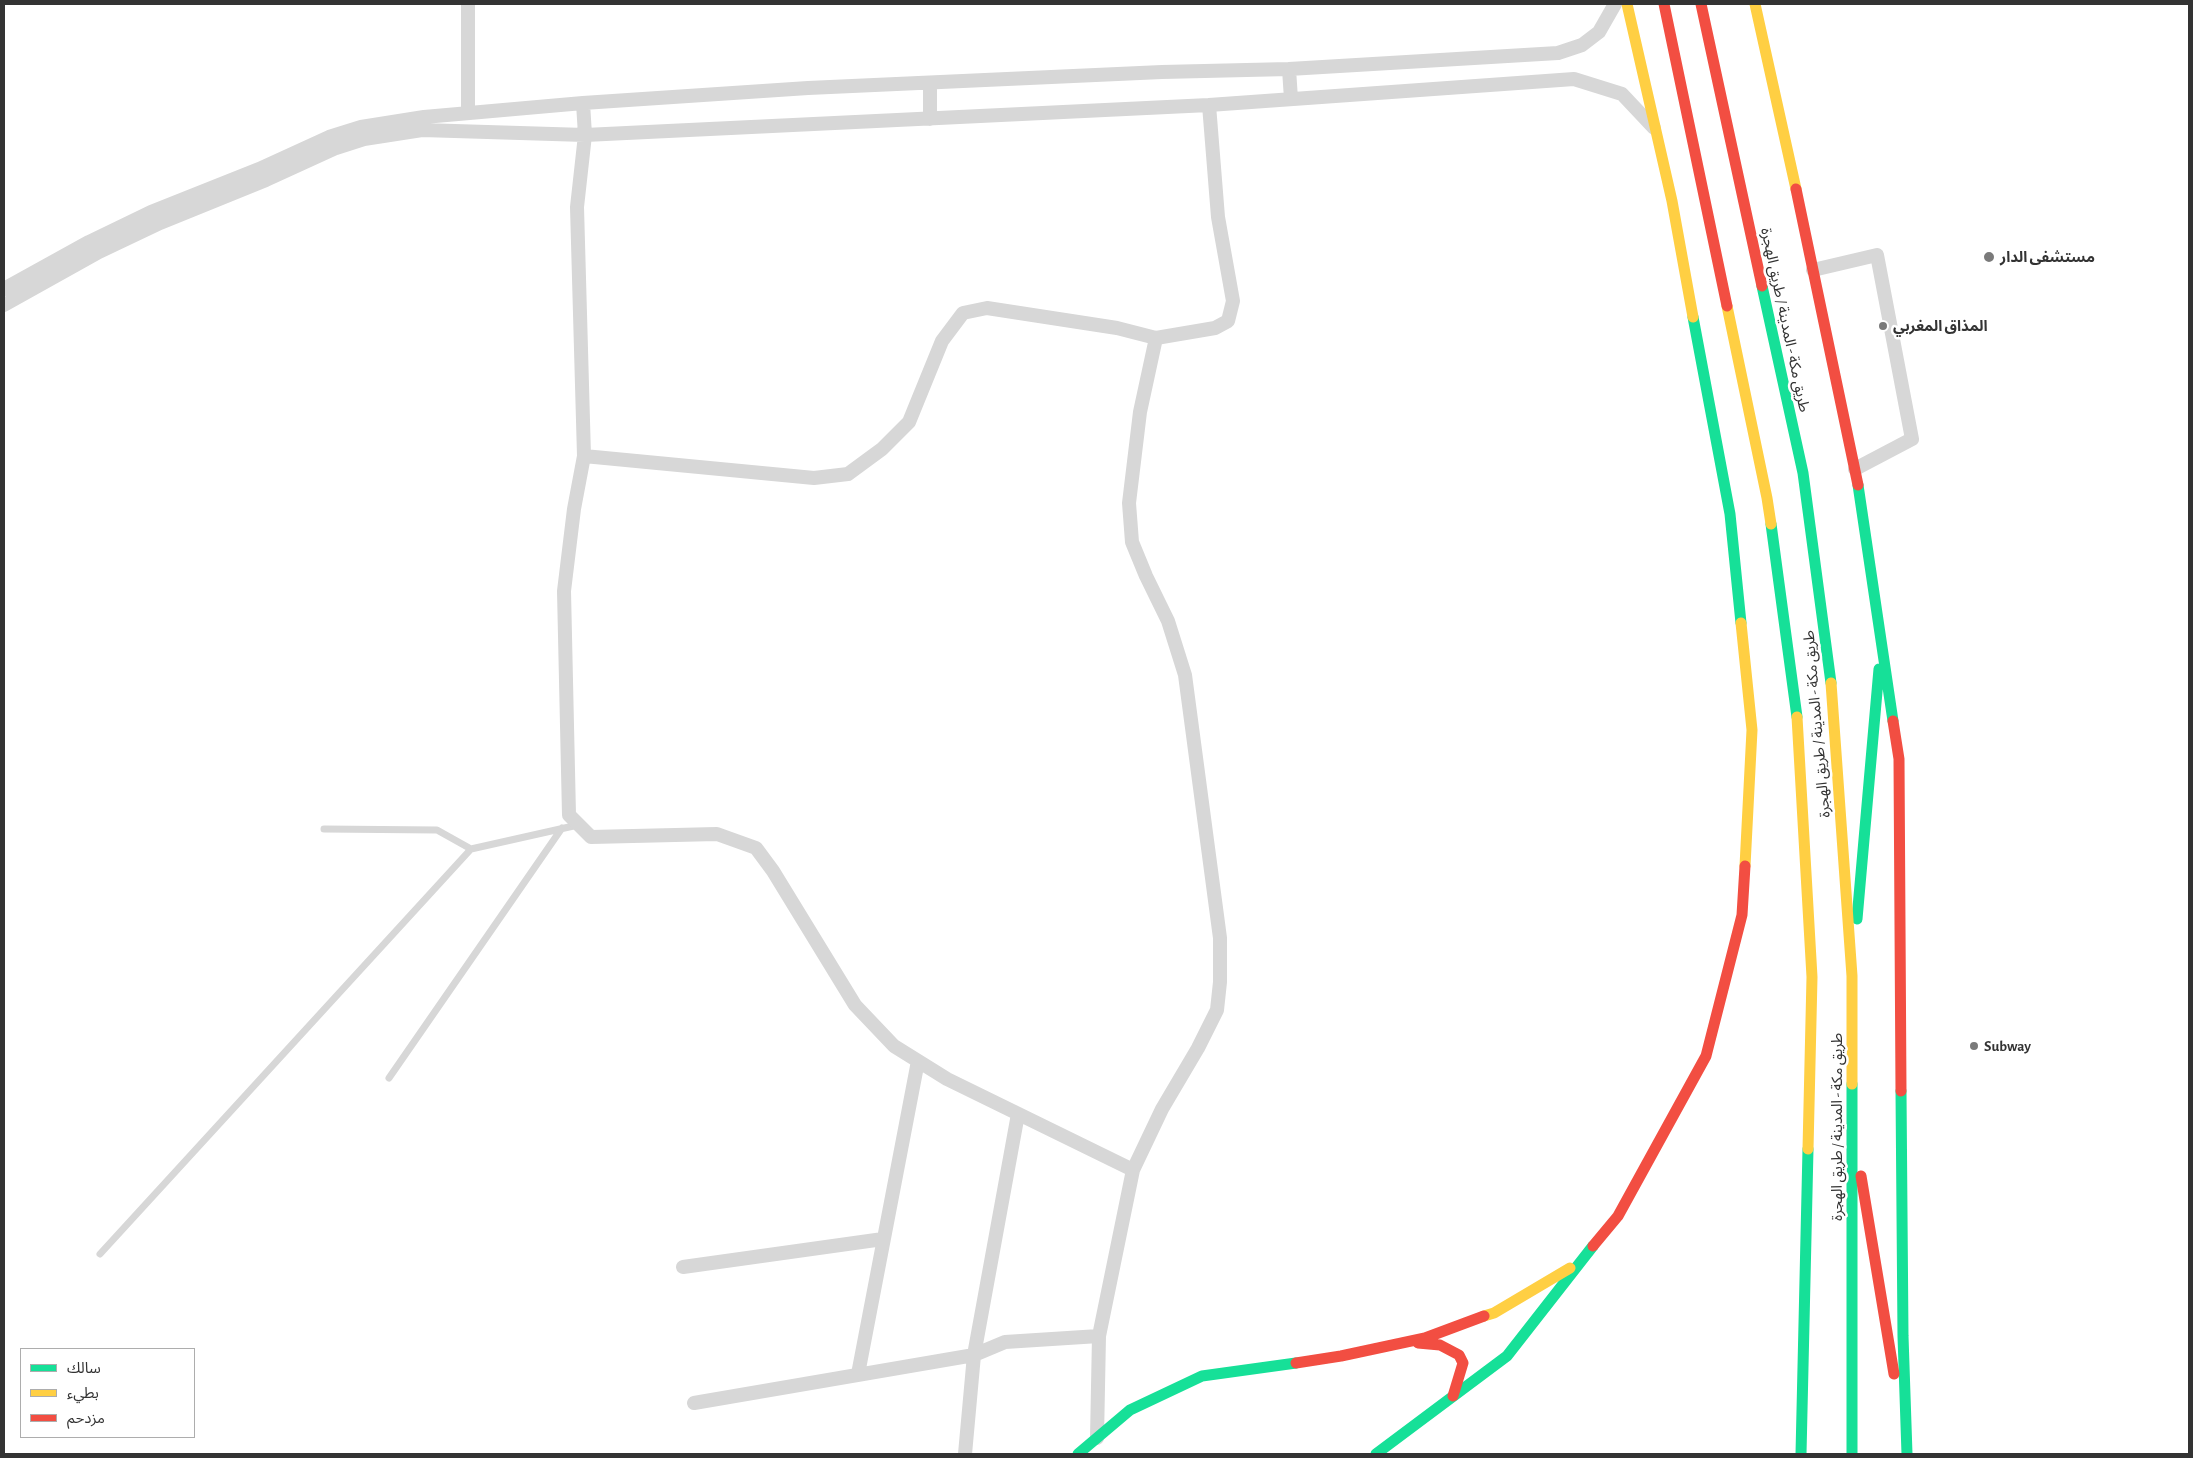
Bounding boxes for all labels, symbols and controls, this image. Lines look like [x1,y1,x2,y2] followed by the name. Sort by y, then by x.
[1757,226,1813,414] street label: طريق مكة - المدينة / طريق الهجرة
[2000,248,2095,266] place label: مستشفى الدار
[1982,250,1996,264] marker: مستشفى الدار
[1893,317,1988,335] place label: المذاق المغربي
[1877,320,1889,332] marker: المذاق المغربي
[1800,630,1834,818] street label: طريق مكة - المدينة / طريق الهجرة
[1828,1033,1846,1221] street label: طريق مكة - المدينة / طريق الهجرة
[1984,1037,2031,1055] place label: Subway
[1968,1040,1980,1052] marker: Subway
[20,1348,195,1438] legend
[67,1361,101,1376] text: سالك
[67,1386,99,1401] text: بطيء
[67,1411,105,1426] text: مزدحم

